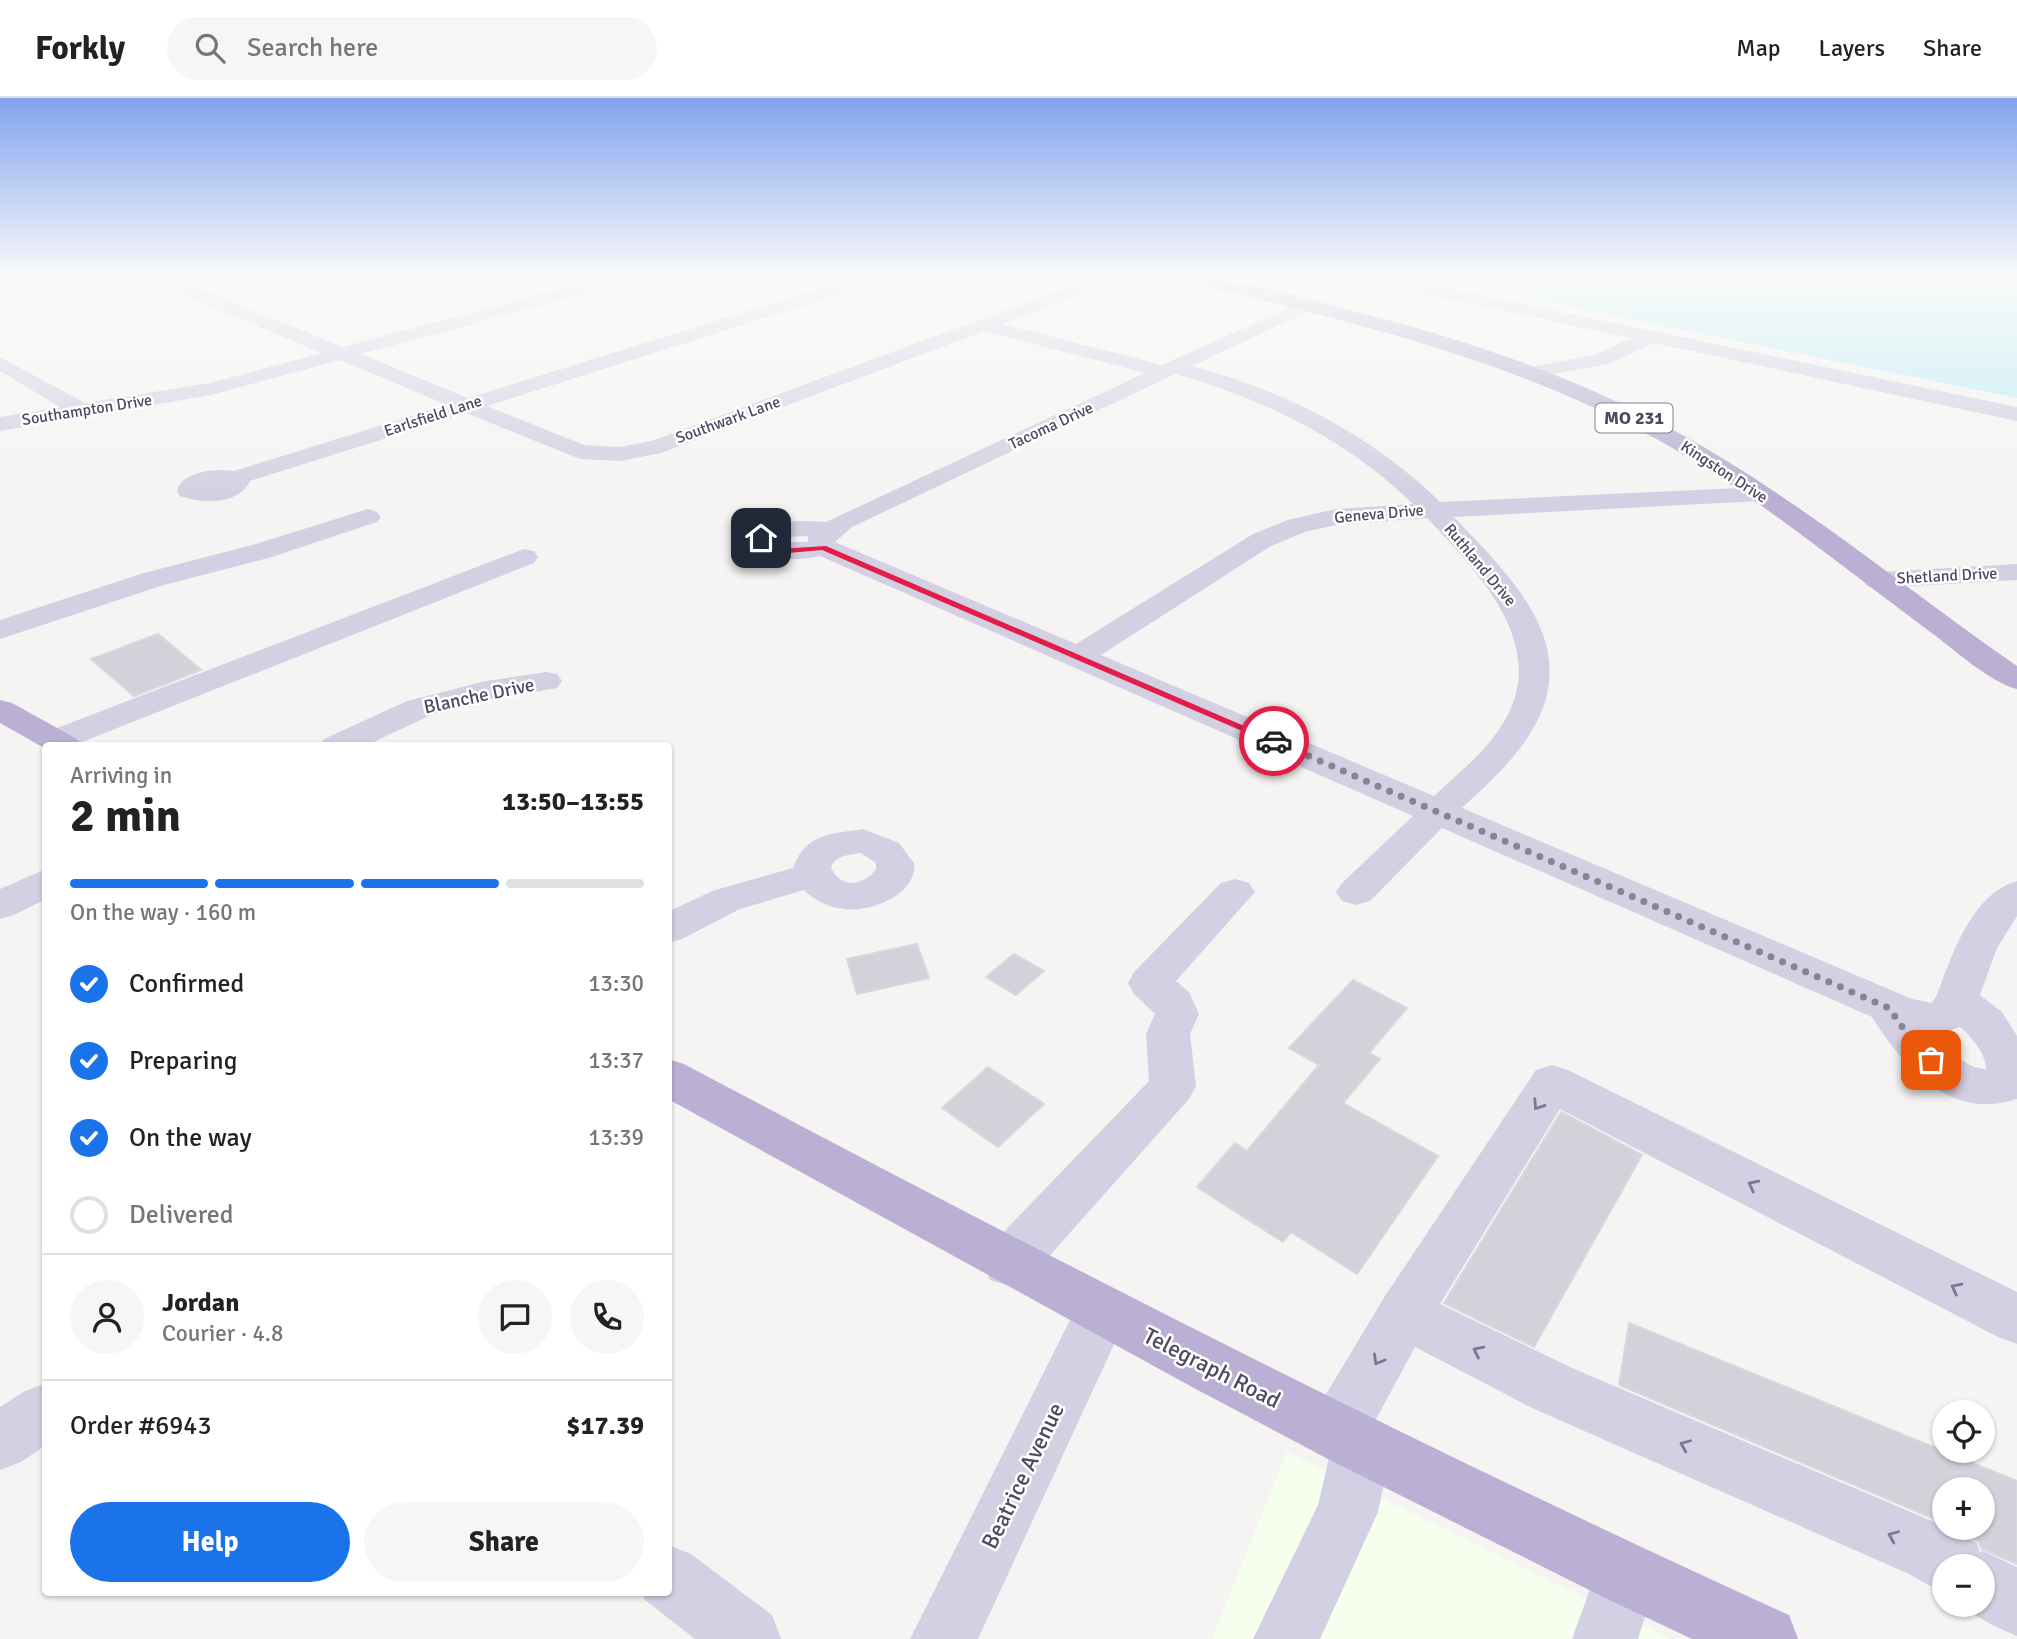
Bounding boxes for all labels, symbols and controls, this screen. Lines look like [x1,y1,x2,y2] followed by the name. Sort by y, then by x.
[167,17,657,80] search box
[35,28,125,69] text: Forkly
[191,29,229,67] icon: search
[247,32,378,64] text: Search here
[1736,33,1781,63] text: Map
[1819,33,1885,63] text: Layers
[1923,33,1982,63] text: Share
[21,390,153,430] street label: Southampton Drive
[382,391,484,441] street label: Earlsfield Lane
[673,392,783,448] street label: Southwark Lane
[1006,398,1096,454] street label: Tacoma Drive
[1596,404,1672,432] road number: MO 231
[1677,436,1771,508] street label: Kingston Drive
[1334,500,1424,528] street label: Geneva Drive
[731,508,791,568] pin
[742,519,780,557] icon: home
[1440,520,1520,610] street label: Ruthland Drive
[1896,563,1998,589] street label: Shetland Drive
[421,673,537,719] street label: Blanche Drive
[1239,706,1309,776] courier
[1255,722,1293,760] icon: car
[70,761,172,790] text: Arriving in
[502,786,644,818] text: 13:50–13:55
[70,788,181,844] text: 2 min
[70,898,256,927] text: On the way · 160 m
[70,965,108,1003] icon: check
[129,968,244,1000] text: Confirmed
[588,969,644,998] text: 13:30
[1901,1030,1961,1090] pin
[1912,1041,1950,1079] icon: bag
[70,1042,108,1080] icon: check
[129,1045,237,1077] text: Preparing
[588,1046,644,1075] text: 13:37
[1534,1097,1547,1110] one-way arrow
[70,1119,108,1157] icon: check
[129,1122,252,1154] text: On the way
[588,1123,644,1152] text: 13:39
[1748,1180,1761,1194] one-way arrow
[129,1199,234,1231] text: Delivered
[70,1280,144,1354] button: person
[478,1280,552,1354] button: chat
[570,1280,644,1354] button: phone
[1951,1283,1963,1297] one-way arrow
[162,1287,239,1319] text: Jordan
[162,1319,283,1348] text: Courier · 4.8
[1139,1321,1285,1415] street label: Telegraph Road
[1473,1345,1485,1359] one-way arrow
[1373,1353,1386,1365] one-way arrow
[975,1398,1071,1554] street label: Beatrice Avenue
[1932,1400,1995,1617] map controls
[1932,1400,1995,1463] button: locate
[70,1410,211,1442] text: Order #6943
[566,1410,644,1442] text: $17.39
[1679,1440,1691,1454] one-way arrow
[1932,1477,1995,1540] button: +
[70,1502,350,1582] button: Help
[364,1502,644,1582] button: Share
[1888,1530,1901,1544] one-way arrow
[1932,1554,1995,1617] button: −

